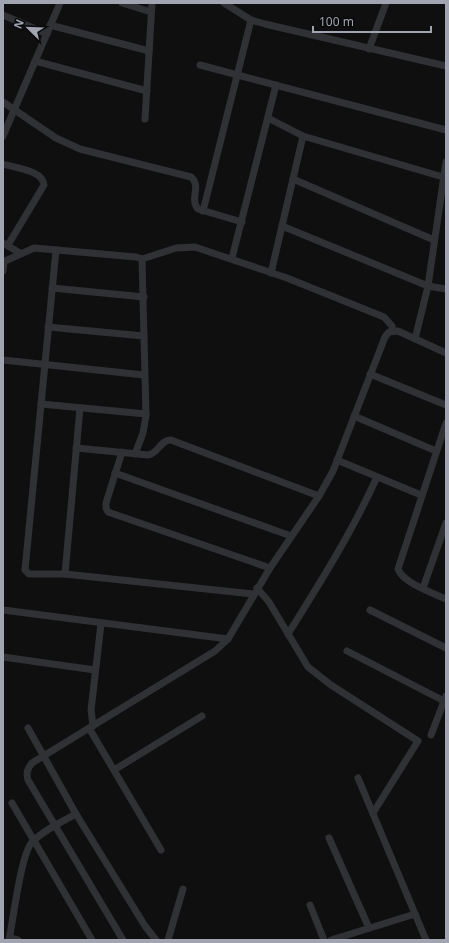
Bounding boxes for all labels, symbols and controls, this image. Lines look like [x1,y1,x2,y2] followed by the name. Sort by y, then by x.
[8,8,48,48] north arrow
[313,8,431,34] scale bar
[319,13,354,30] text: 100 m
[10,17,27,31] text: N

